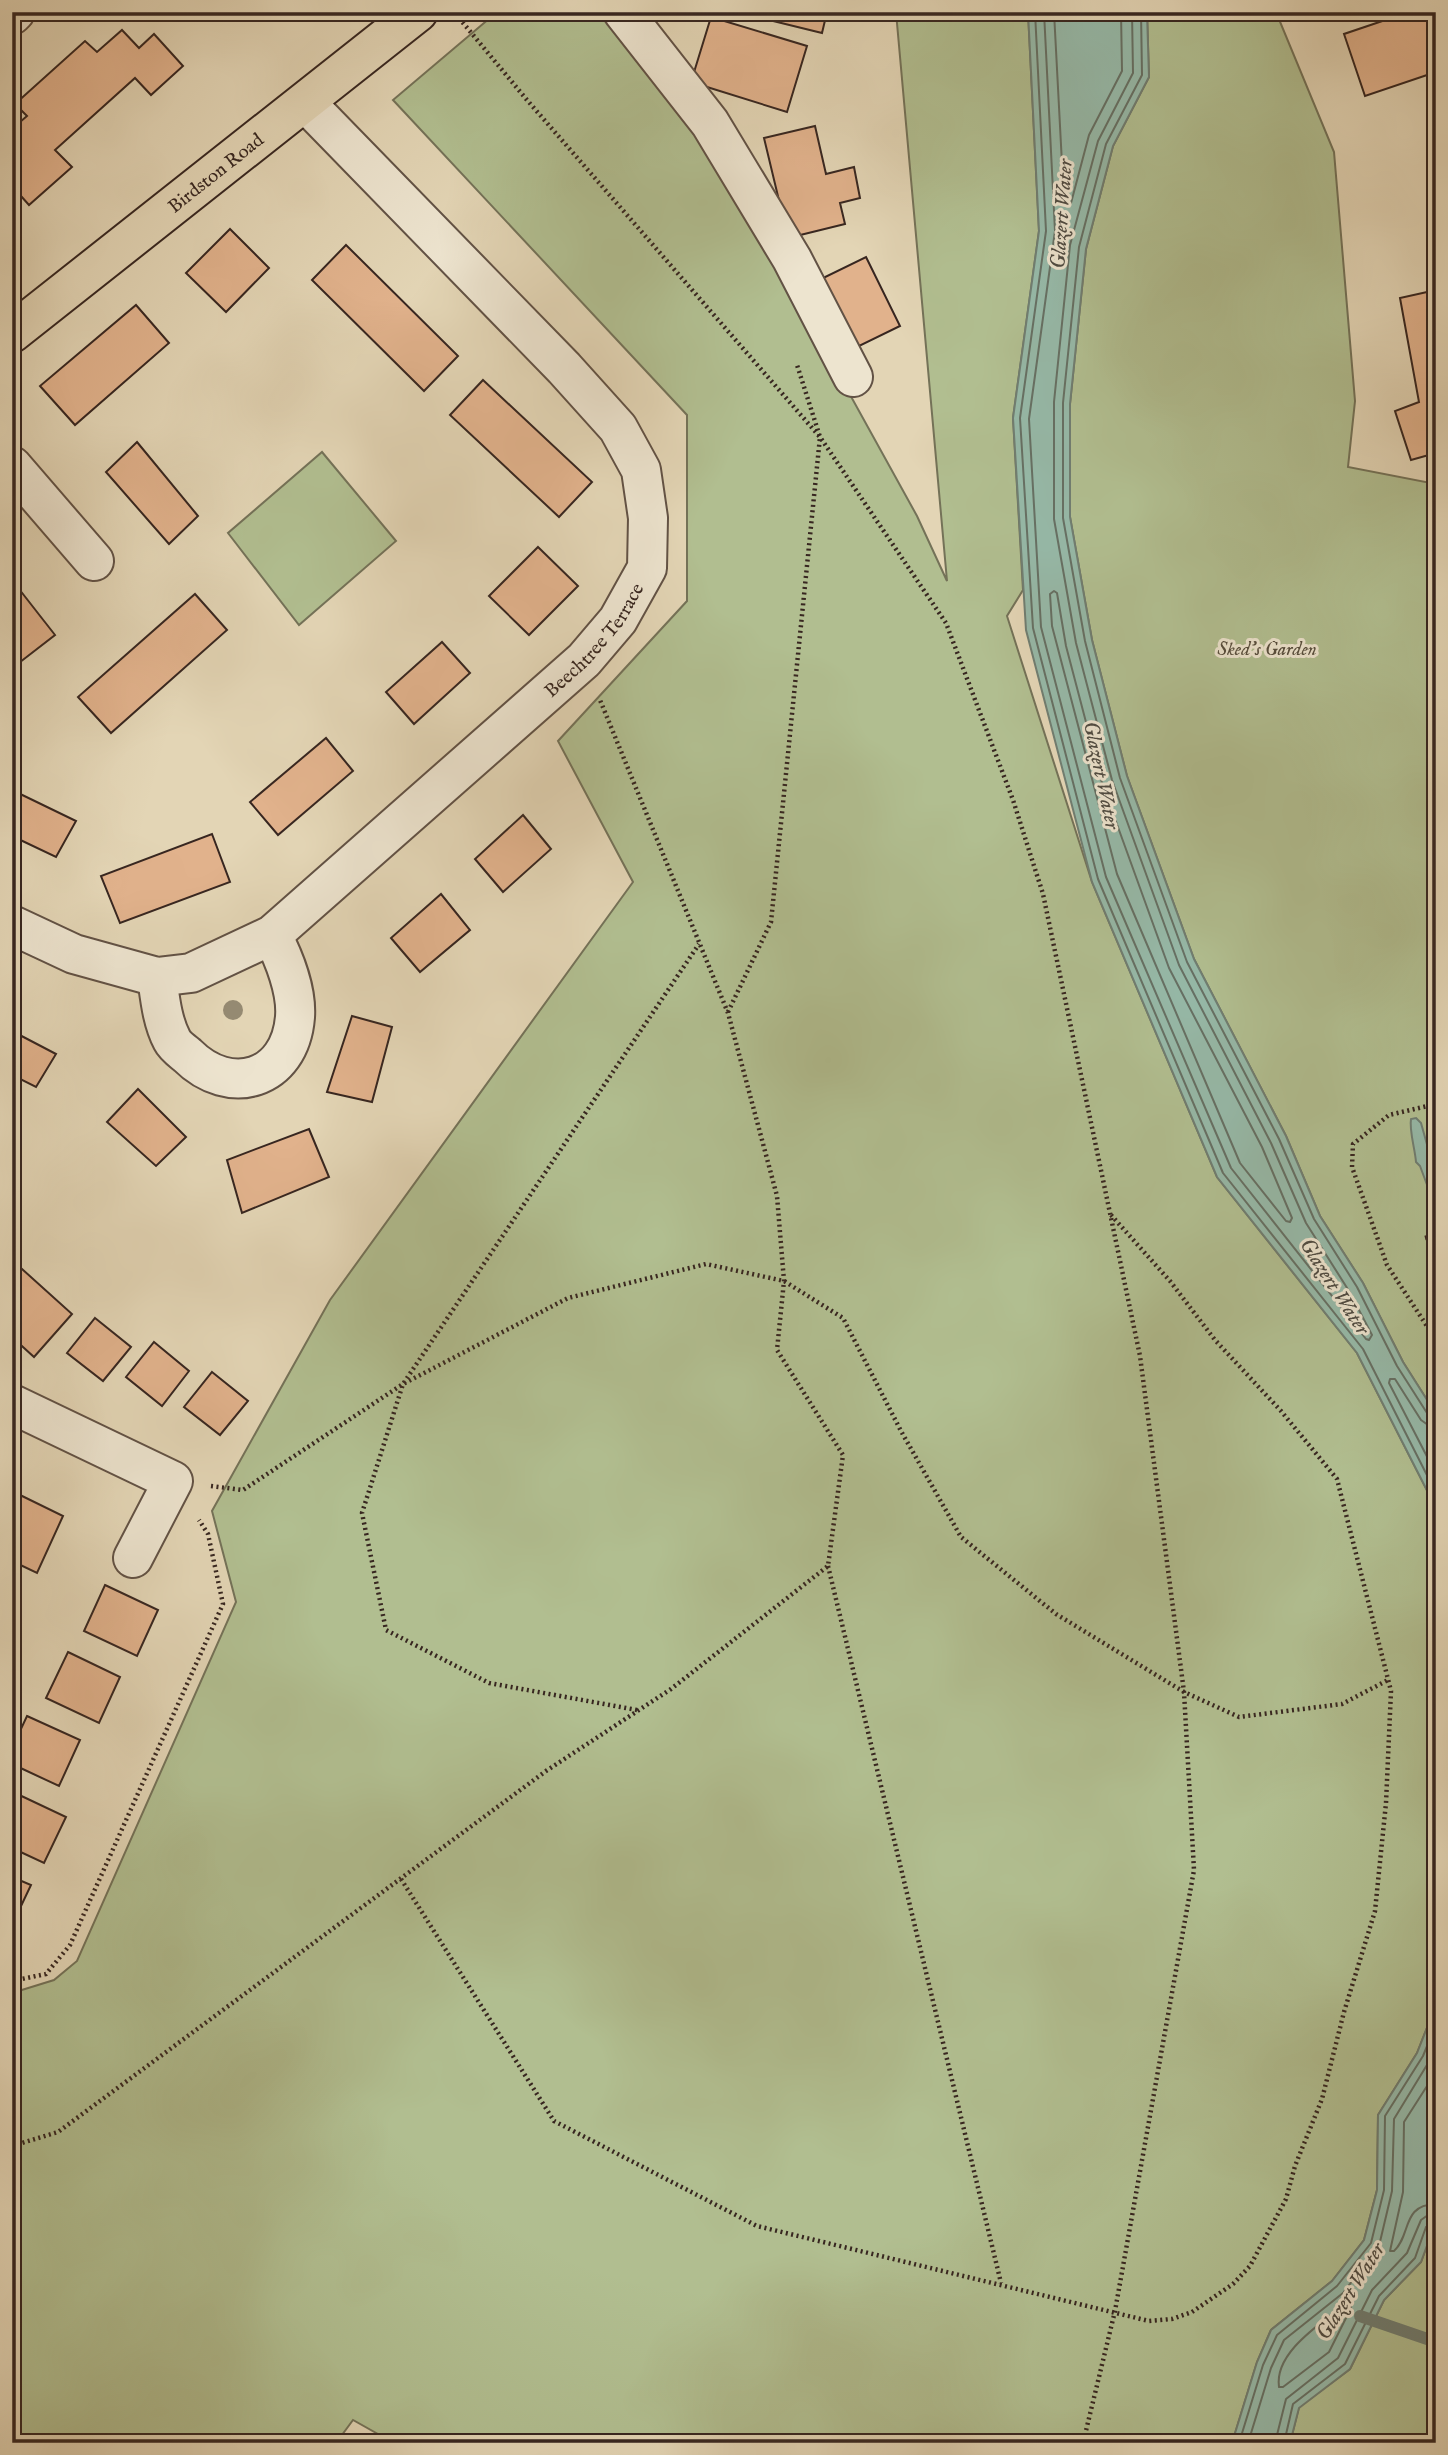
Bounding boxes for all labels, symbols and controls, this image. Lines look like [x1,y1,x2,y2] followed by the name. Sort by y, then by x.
[164,128,270,219] street label: Birdston Road
[1045,157,1080,270] water label: Glazert Water
[540,579,650,703] street label: Beechtree Terrace
[1217,638,1317,662] park label: Sked's Garden
[1076,719,1125,833] water label: Glazert Water
[1292,1233,1375,1341] water label: Glazert Water
[1311,2237,1392,2346] water label: Glazert Water

